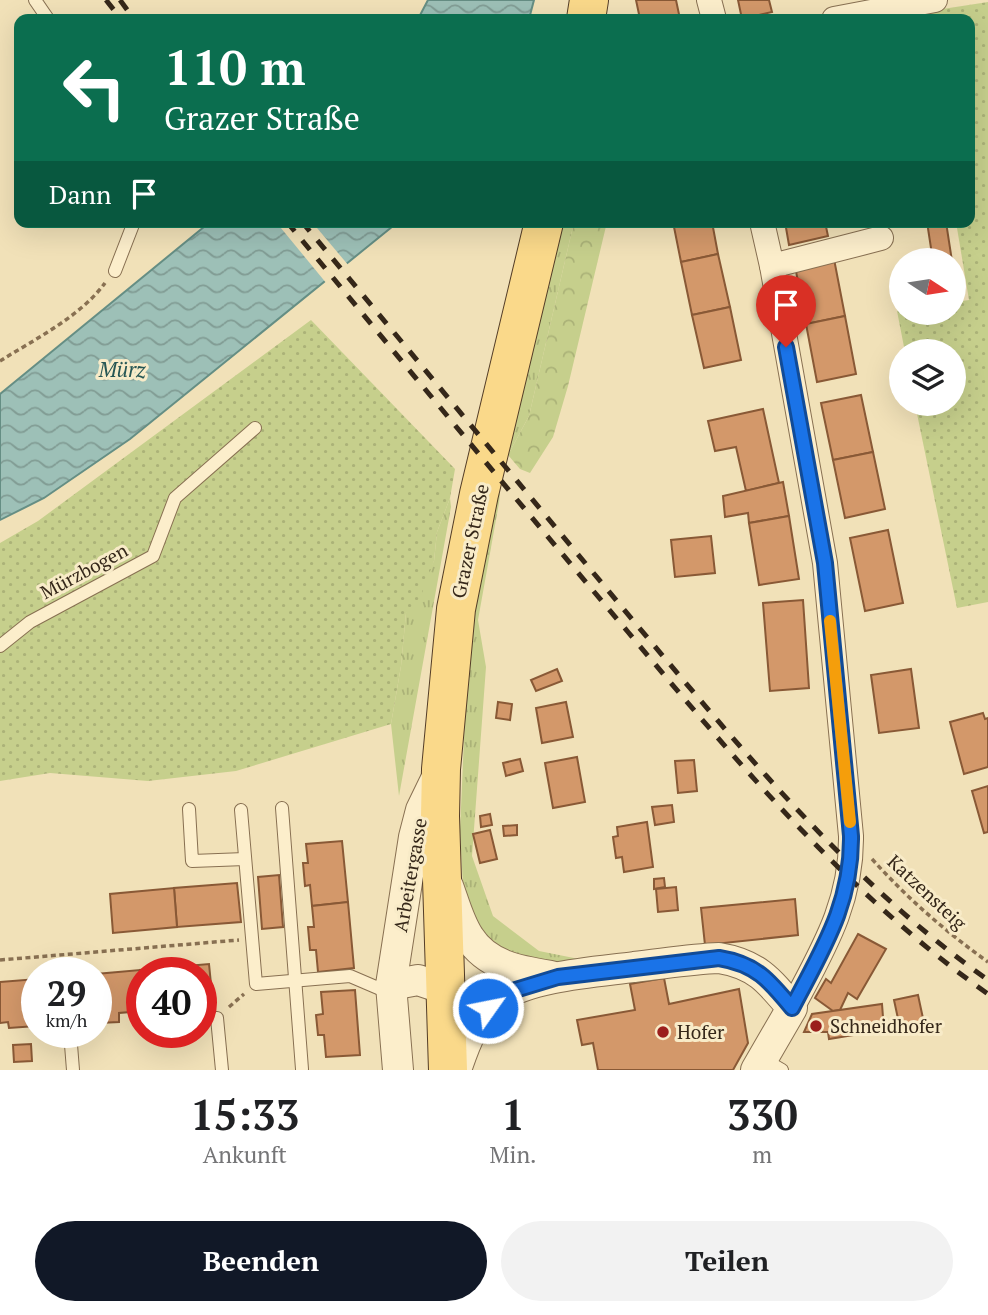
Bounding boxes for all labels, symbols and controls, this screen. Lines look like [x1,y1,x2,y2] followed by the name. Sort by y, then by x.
[164,34,306,99] text: 110 m
[49,42,140,133] icon: left
[164,97,360,139] text: Grazer Straße
[125,175,163,213] icon: arrive
[49,177,111,211] text: Dann
[889,248,966,326] north arrow
[889,248,966,416] map controls
[756,275,816,347] pin
[767,286,805,324] icon: arrive
[889,339,966,416] button: layers
[98,355,146,383] water label: Mürz
[445,481,494,600] street label: Grazer Straße
[36,537,132,604] street label: Mürzbogen
[387,816,432,934] street label: Arbeitergasse
[882,849,973,935] street label: Katzensteig
[126,957,217,1048] speed limit sign: 40
[47,970,86,1016] text: 29
[451,971,525,1045] position arrow
[46,1008,87,1032] text: km/h
[830,1013,943,1038] place label: Schneidhofer
[808,1018,824,1034] marker: Schneidhofer
[677,1019,725,1044] place label: Hofer
[655,1024,671,1040] marker: Hofer
[190,1086,299,1142] text: 15:33
[501,1086,525,1142] text: 1
[727,1086,798,1142] text: 330
[203,1139,287,1170] text: Ankunft
[490,1139,537,1170] text: Min.
[752,1139,772,1170] text: m
[35,1221,487,1301] button: Beenden
[501,1221,953,1301] button: Teilen

